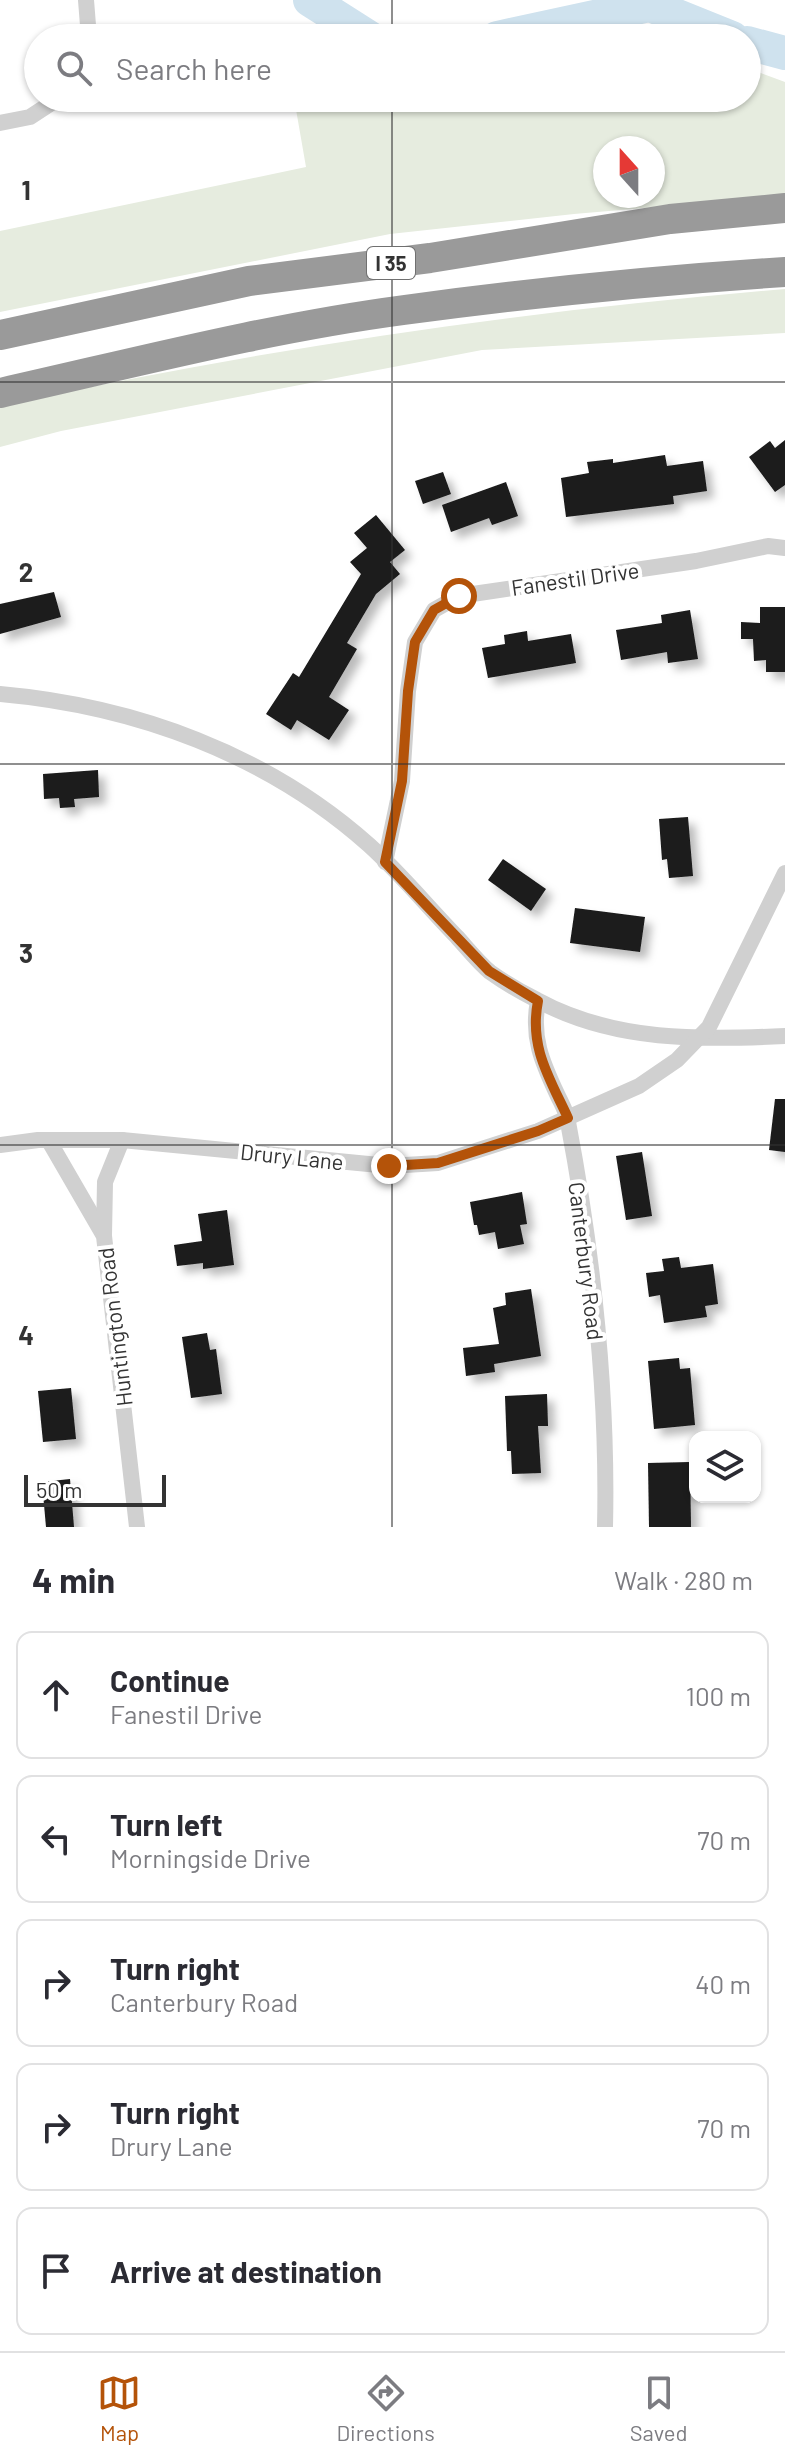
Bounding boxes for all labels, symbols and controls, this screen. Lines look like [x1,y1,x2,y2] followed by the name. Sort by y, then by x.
[24,24,761,112] search box
[52,46,96,90] icon: search
[116,50,272,86] text: Search here
[593,136,665,208] north arrow
[21,174,31,205] text: 1
[367,247,415,279] road number: I 35
[19,556,33,587] text: 2
[509,556,641,600] street label: Fanestil Drive
[441,578,477,614] route start
[19,937,33,968] text: 3
[239,1138,345,1174] street label: Drury Lane
[371,1148,407,1184] route end
[564,1180,610,1342] street label: Canterbury Road
[91,1246,137,1408] street label: Huntington Road
[18,1319,34,1350] text: 4
[689,1431,761,1503] map controls
[689,1431,761,1503] button: layers
[24,1471,166,1507] scale bar
[36,1476,82,1502] text: 50 m
[32,1559,115,1600] text: 4 min
[614,1564,753,1595] text: Walk · 280 m
[110,1662,230,1698] text: Continue
[34,1673,78,1717] icon: ahead
[686,1680,751,1711] text: 100 m
[110,1698,262,1729] text: Fanestil Drive
[110,1806,223,1842] text: Turn left
[34,1817,78,1861] icon: left
[697,1824,751,1855] text: 70 m
[110,1842,311,1873] text: Morningside Drive
[110,1950,240,1986] text: Turn right
[34,1961,78,2005] icon: right
[695,1968,751,1999] text: 40 m
[110,1986,298,2017] text: Canterbury Road
[110,2094,240,2130] text: Turn right
[34,2105,78,2149] icon: right
[697,2112,751,2143] text: 70 m
[110,2130,233,2161] text: Drury Lane
[34,2249,78,2293] icon: arrive
[110,2253,382,2289] text: Arrive at destination
[97,2371,141,2445] tab: Map
[336,2371,435,2445] tab: Directions
[630,2371,687,2445] tab: Saved

